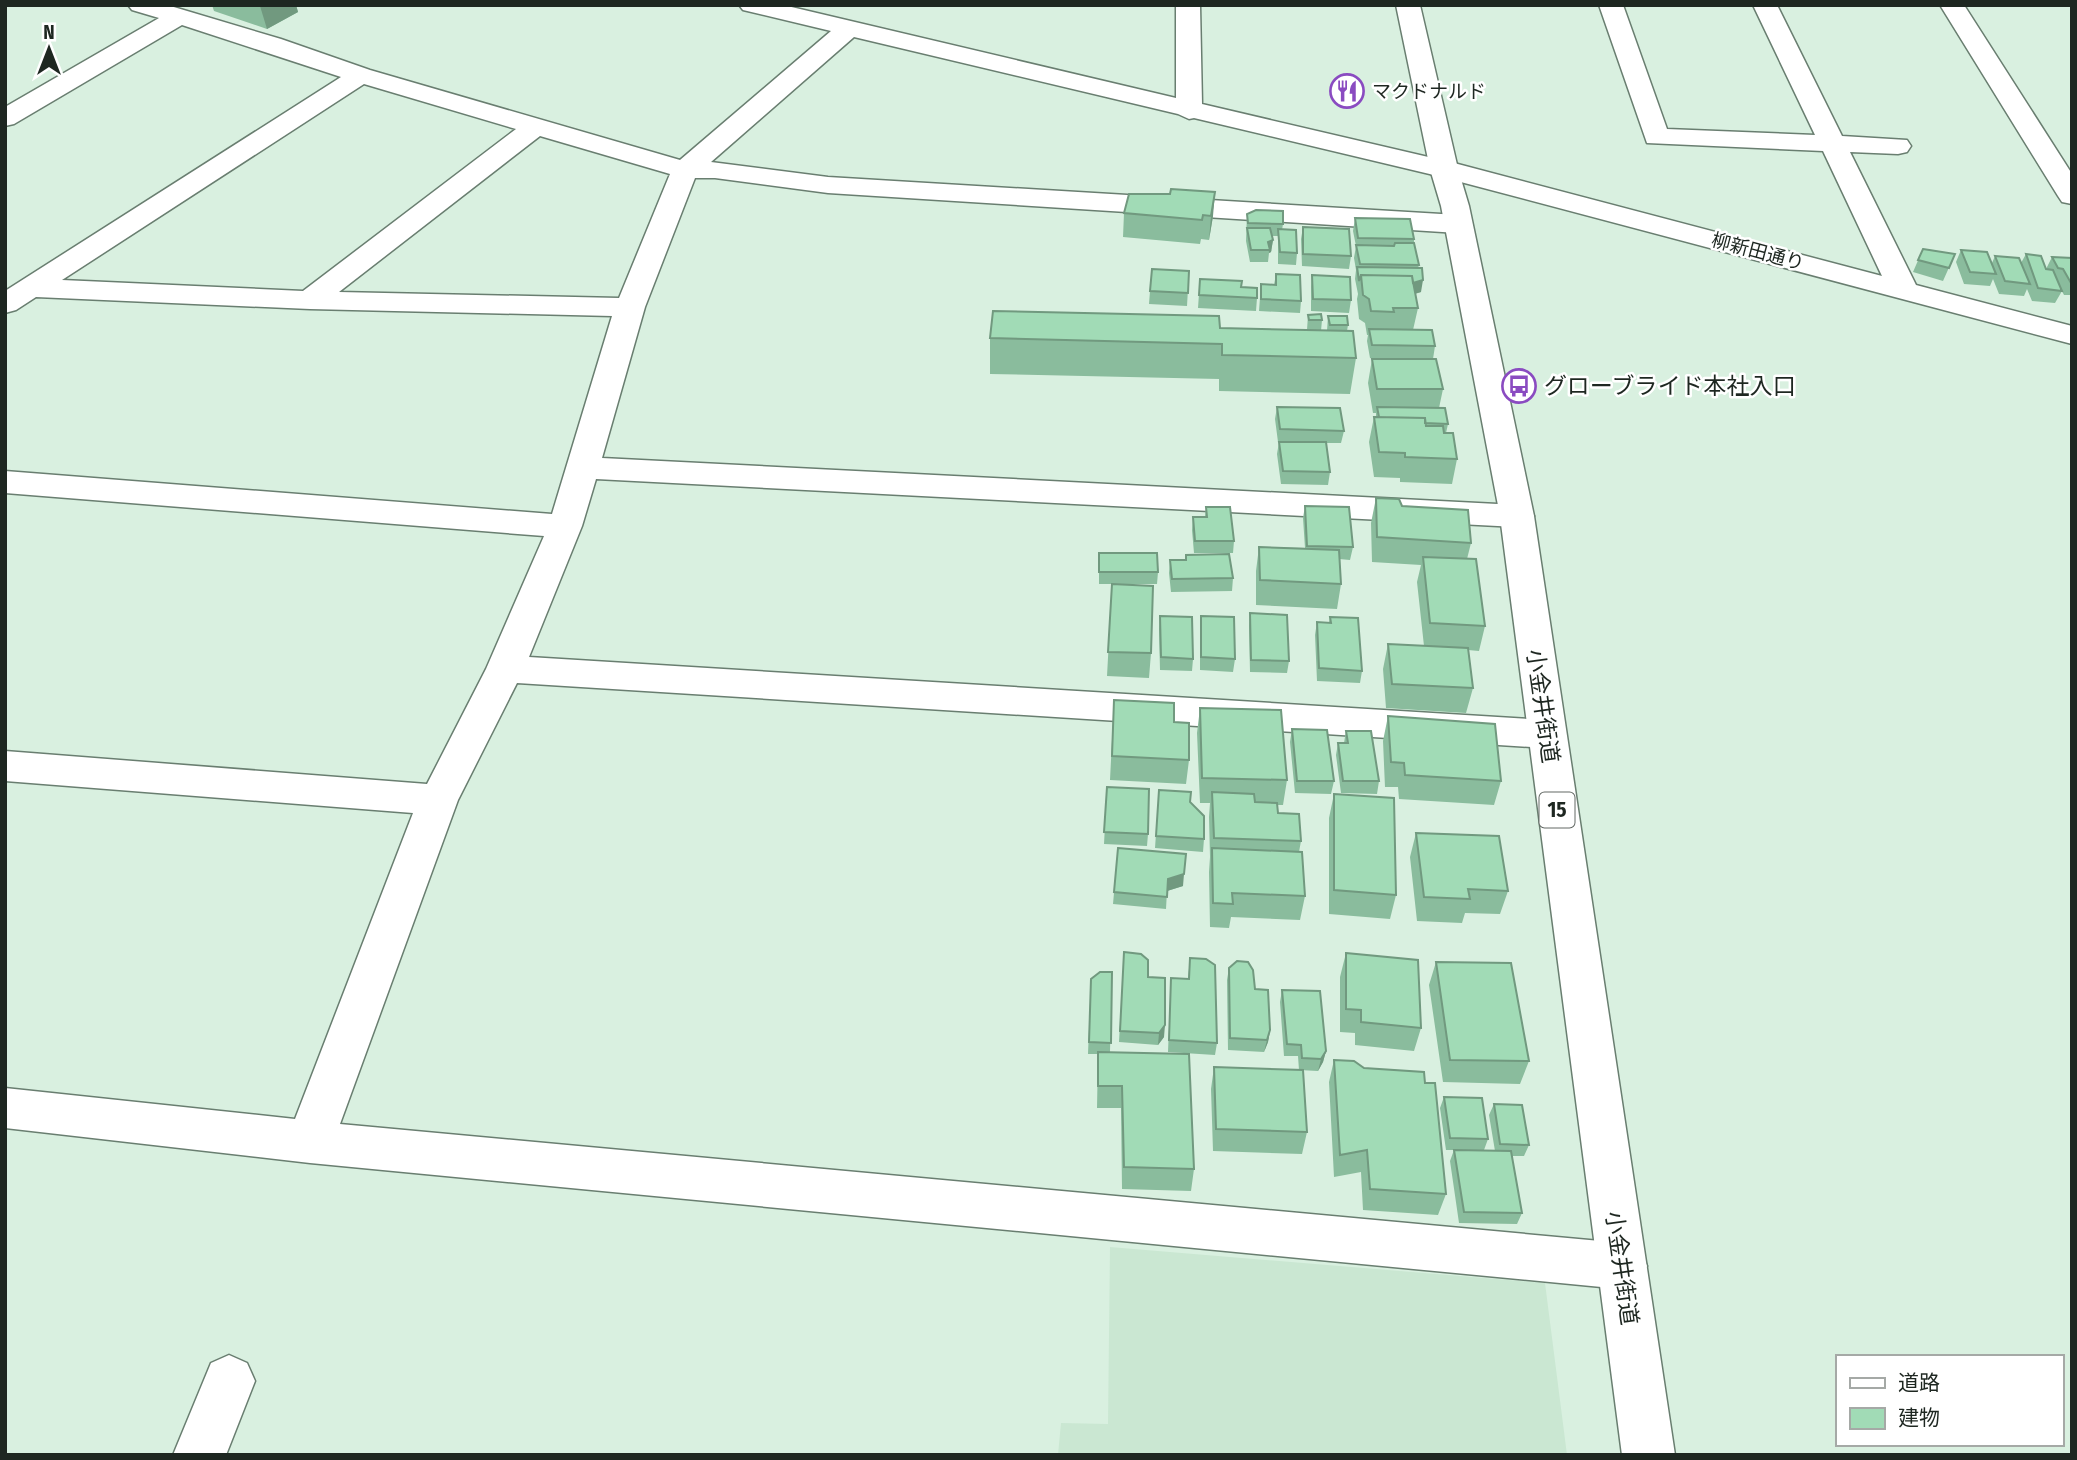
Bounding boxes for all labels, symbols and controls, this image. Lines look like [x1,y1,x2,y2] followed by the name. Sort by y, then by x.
[14,14,84,84] north arrow
[43,21,55,44] text: N
[1328,72,1366,110] restaurant icon: マクドナルド
[1372,80,1486,103] place label: マクドナルド
[1709,228,1807,275] street label: 柳新田通り
[1500,367,1538,405] bus stop icon: グローブライド本社入口
[1544,372,1796,400] place label: グローブライド本社入口
[1521,647,1565,765] street label: 小金井街道
[1540,792,1574,828] road number: 15
[1600,1209,1644,1327] street label: 小金井街道
[1836,1355,2063,1446] legend
[1898,1370,1940,1396] text: 道路
[1898,1405,1940,1431] text: 建物

